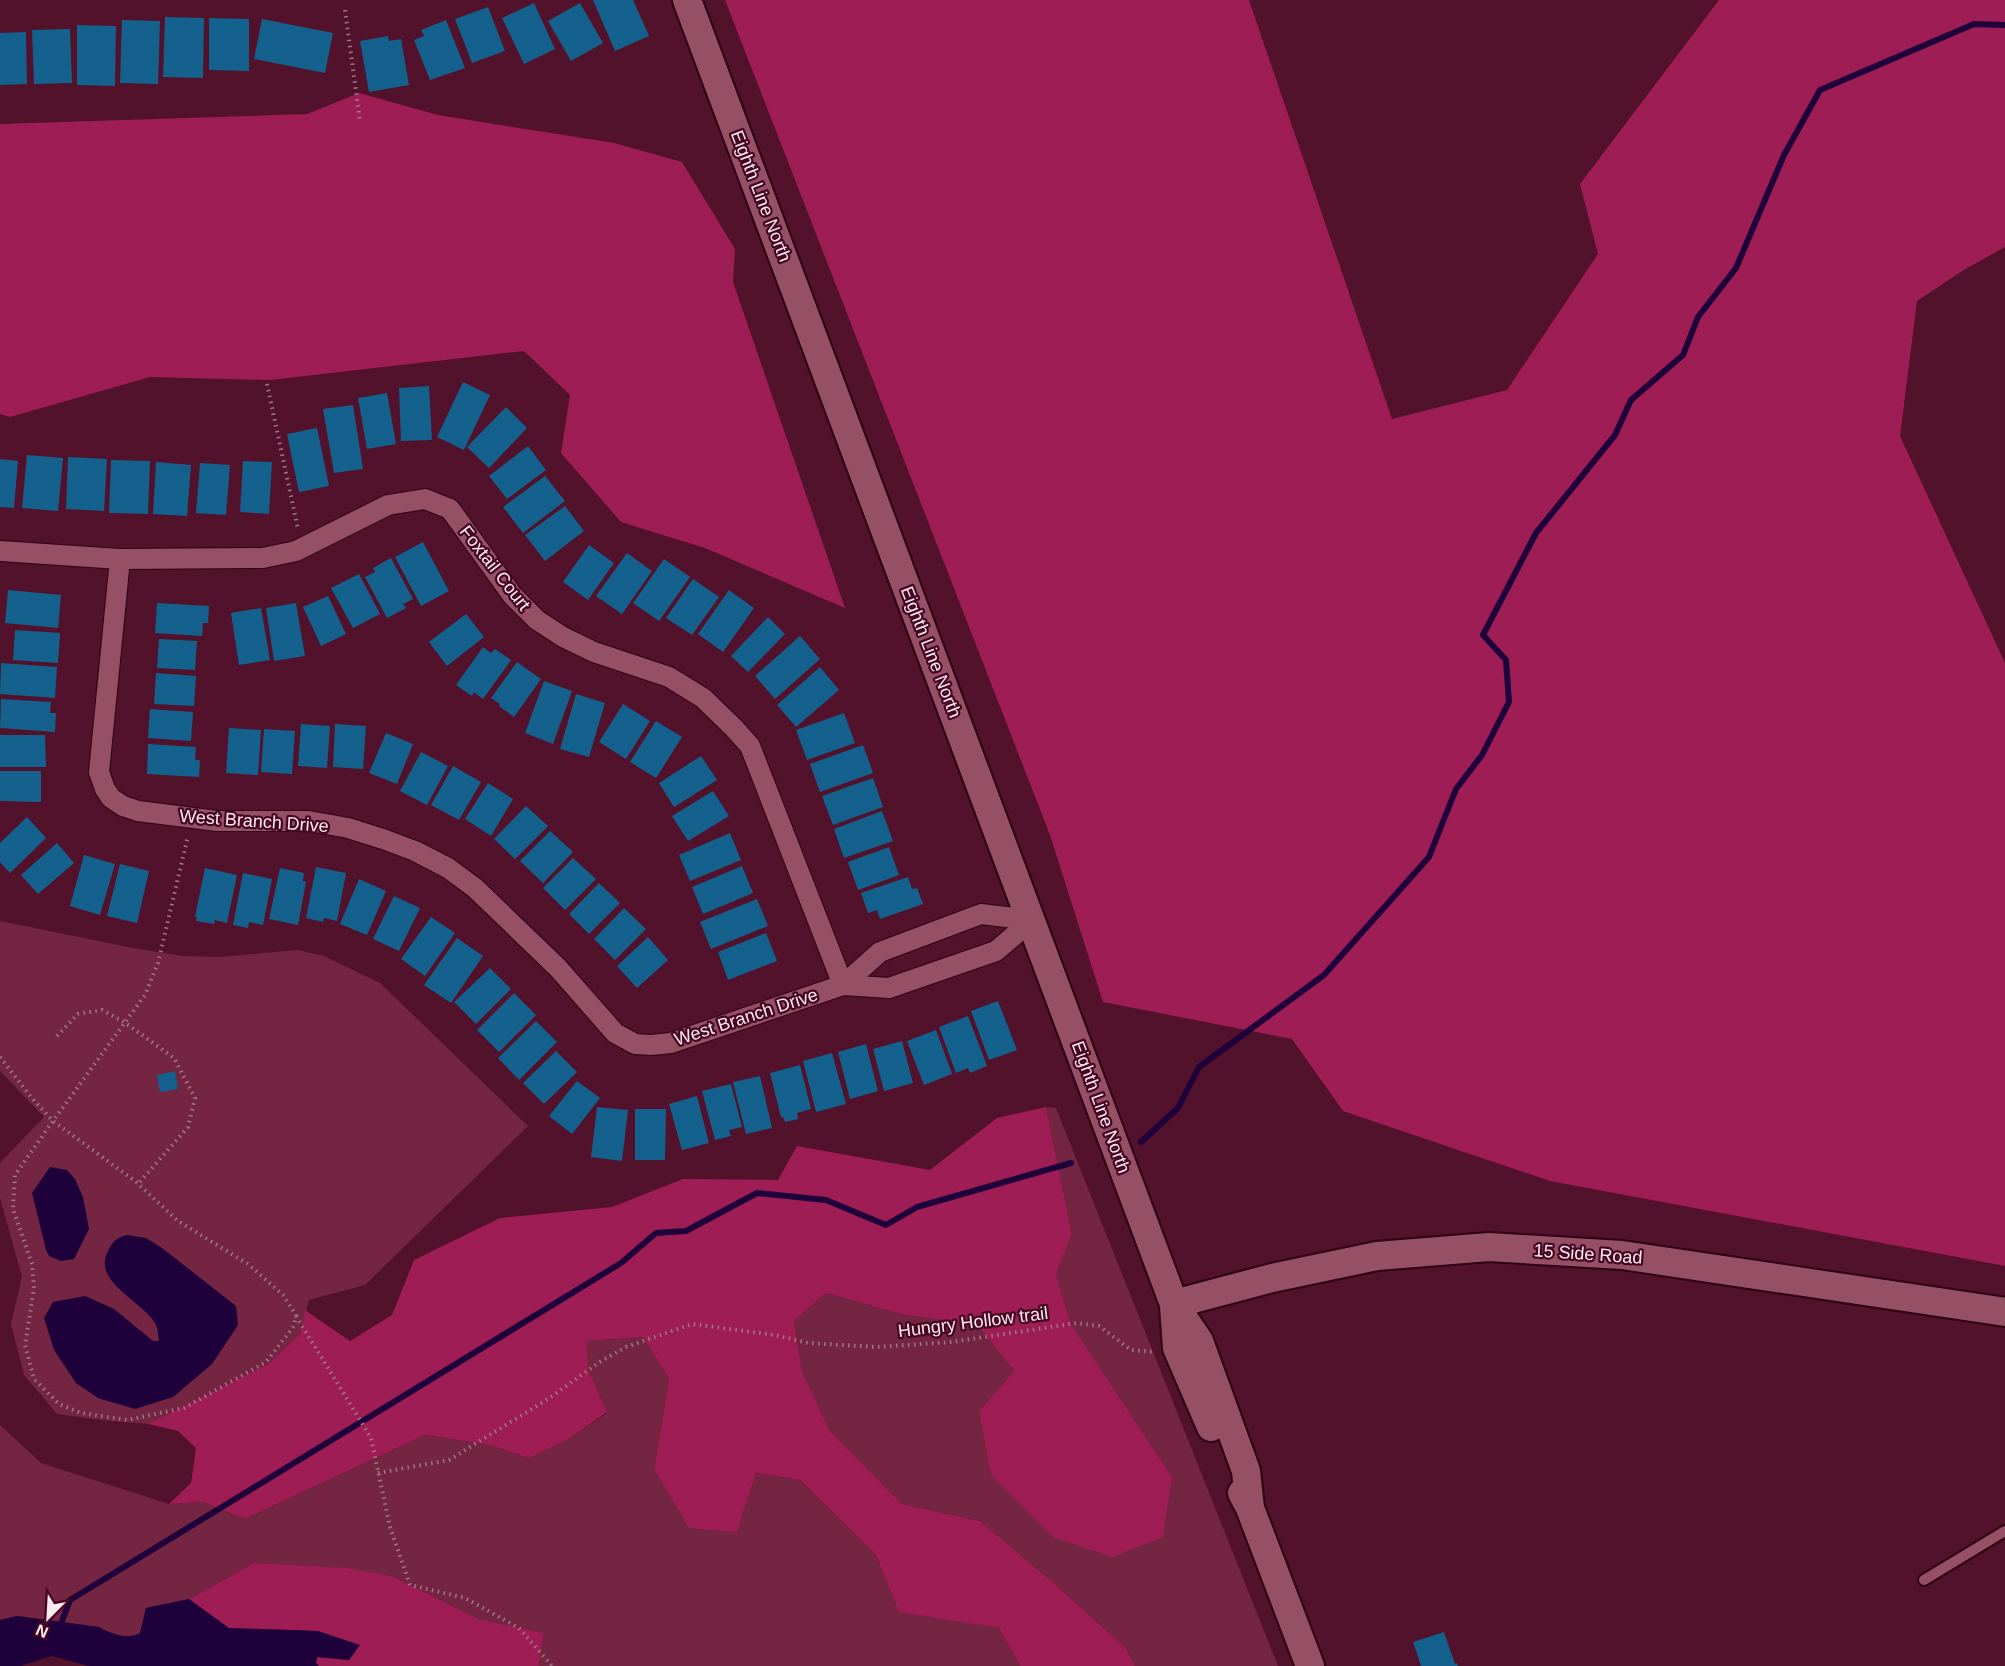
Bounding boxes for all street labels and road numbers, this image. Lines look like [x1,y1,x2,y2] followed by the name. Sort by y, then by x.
[727,127,795,265] street label: Eighth Line North
[456,522,534,614] street label: Foxtail Court
[897,583,965,721] street label: Eighth Line North
[179,806,329,836] street label: West Branch Drive
[672,984,820,1050] street label: West Branch Drive
[1068,1038,1134,1176] street label: Eighth Line North
[1533,1240,1643,1268] street label: 15 Side Road
[897,1303,1049,1341] street label: Hungry Hollow trail

